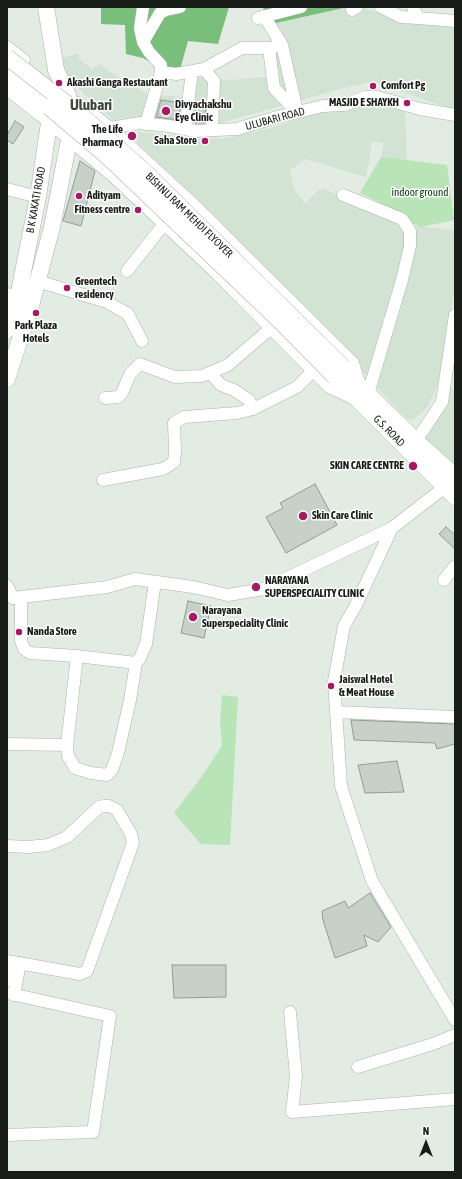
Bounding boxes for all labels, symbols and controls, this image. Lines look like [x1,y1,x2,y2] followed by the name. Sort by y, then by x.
[67,76,168,90] place label: Akashi Ganga Restautant
[54,78,64,88] marker: Akashi Ganga Restautant
[381,79,425,93] place label: Comfort Pg
[368,81,378,91] marker: Comfort Pg
[70,96,112,114] district label: Ulubari
[329,96,399,110] place label: MASJID E SHAYKH
[175,98,232,124] place label: Divyachakshu Eye Clinic
[402,98,412,108] marker: MASJID E SHAYKH
[160,105,172,117] marker: Divyachakshu Eye Clinic
[244,105,306,133] street label: ULUBARI ROAD
[82,123,123,149] place label: The Life Pharmacy
[126,130,138,142] marker: The Life Pharmacy
[154,134,197,148] place label: Saha Store
[200,136,210,146] marker: Saha Store
[24,166,48,234] street label: B K KAKATI ROAD
[142,170,236,260] street label: BISHNU RAM MEHDI FLYOVER
[391,186,449,200] park label: indoor ground
[87,189,121,203] place label: Adityam
[74,191,84,201] marker: Adityam
[74,203,130,217] place label: Fitness centre
[133,205,143,215] marker: Fitness centre
[75,275,117,301] place label: Greentech residency
[62,283,72,293] marker: Greentech residency
[31,308,41,318] marker: Park Plaza Hotels
[15,319,57,345] place label: Park Plaza Hotels
[370,412,408,450] street label: G.S. ROAD
[330,459,404,473] place label: SKIN CARE CENTRE
[407,460,419,472] marker: SKIN CARE CENTRE
[312,509,373,523] place label: Skin Care Clinic
[297,510,309,522] marker: Skin Care Clinic
[265,574,364,600] place label: NARAYANA SUPERSPECIALITY CLINIC
[250,581,262,593] marker: NARAYANA SUPERSPECIALITY CLINIC
[202,604,288,630] place label: Narayana Superspeciality Clinic
[187,611,199,623] marker: Narayana Superspeciality Clinic
[27,625,77,639] place label: Nanda Store
[14,627,24,637] marker: Nanda Store
[339,673,394,699] place label: Jaiswal Hotel & Meat House
[326,681,336,691] marker: Jaiswal Hotel & Meat House
[406,1123,446,1163] north arrow
[423,1125,429,1137] text: N

